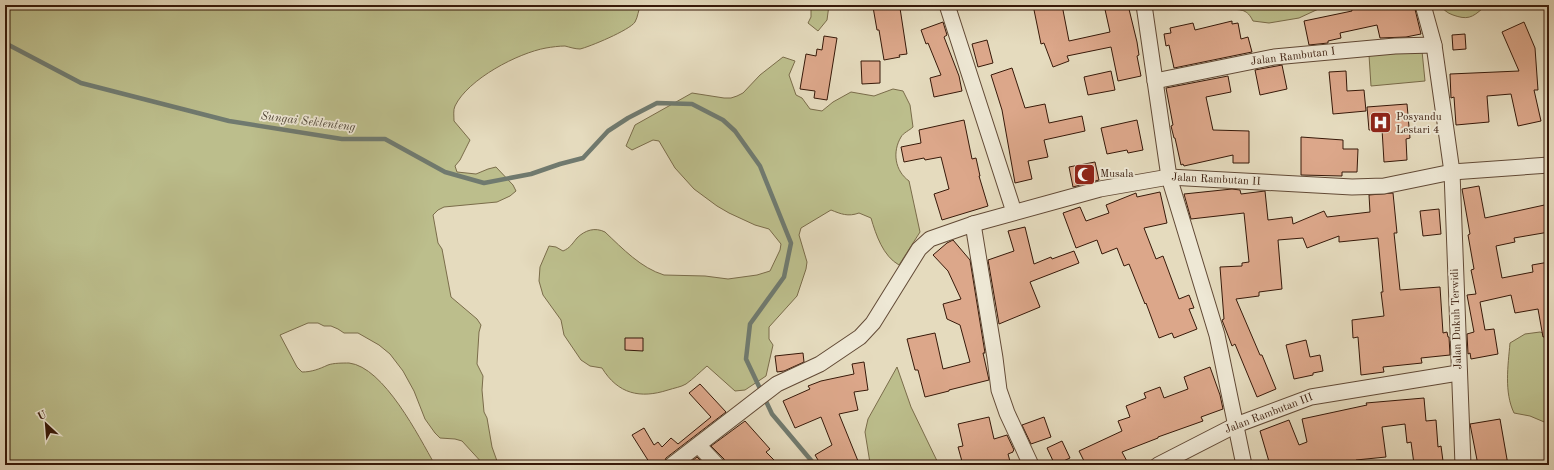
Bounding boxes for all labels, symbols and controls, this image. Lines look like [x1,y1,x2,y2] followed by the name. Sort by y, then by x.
[1250,46,1336,68] street label: Jalan Rambutan I
[260,110,356,134] water label: Sungai Seklenteng
[1368,110,1394,136] hospital icon: Posyandu Lestari 4
[1396,112,1442,136] place label: Posyandu Lestari 4
[1071,161,1097,187] mosque icon: Musala
[1100,169,1134,180] place label: Musala
[1171,172,1261,188] street label: Jalan Rambutan II
[1450,268,1464,370] street label: Jalan Dukuh Terwidi
[1223,392,1315,436] street label: Jalan Rambutan III
[26,404,66,444] north arrow
[36,409,49,423] text: U

